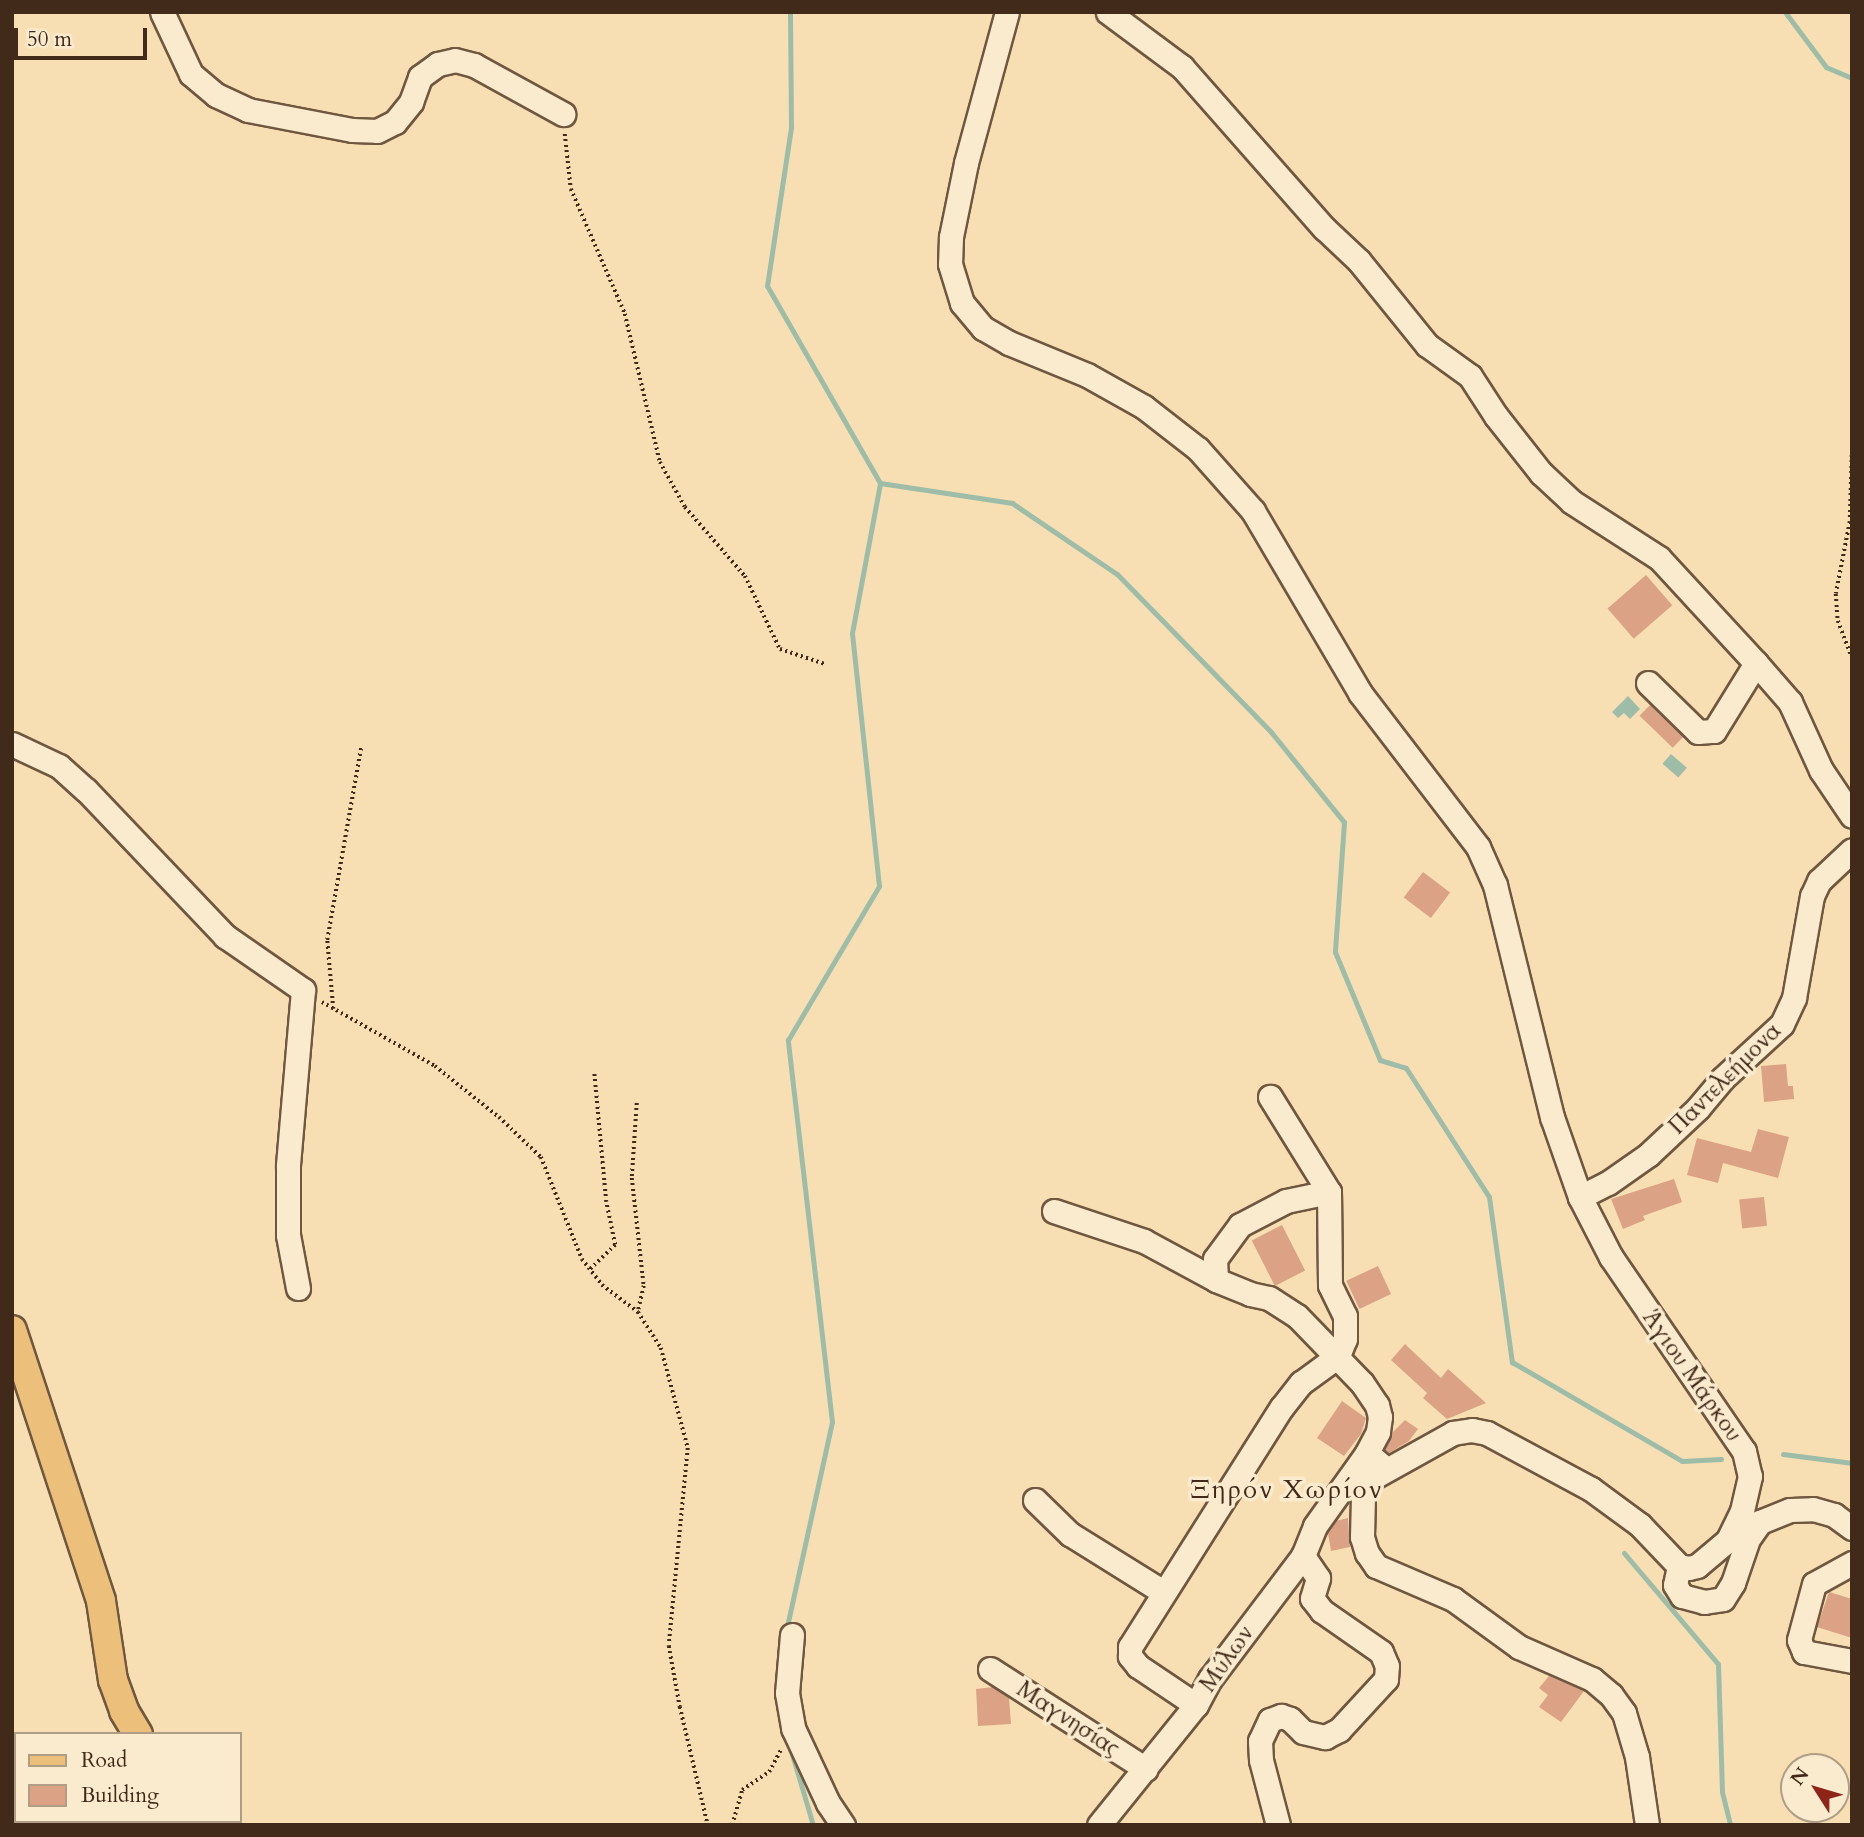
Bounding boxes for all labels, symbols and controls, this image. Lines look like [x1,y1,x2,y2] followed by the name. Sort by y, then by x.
[18,14,150,58] scale bar
[27,25,72,54] text: 50 m
[1664,1018,1786,1140] street label: Παντελεήμονα
[1636,1305,1748,1447] street label: Άγιου Μάρκου
[1192,1474,1382,1506] district label: Ξηρόν Χωρίον
[1194,1620,1260,1698] street label: Μύλων
[1011,1676,1125,1762] street label: Μαγνησίας
[14,1732,242,1823] legend
[81,1746,127,1775] text: Road
[1780,1753,1850,1823] north arrow
[1784,1762,1815,1791] text: N
[81,1781,159,1810] text: Building

